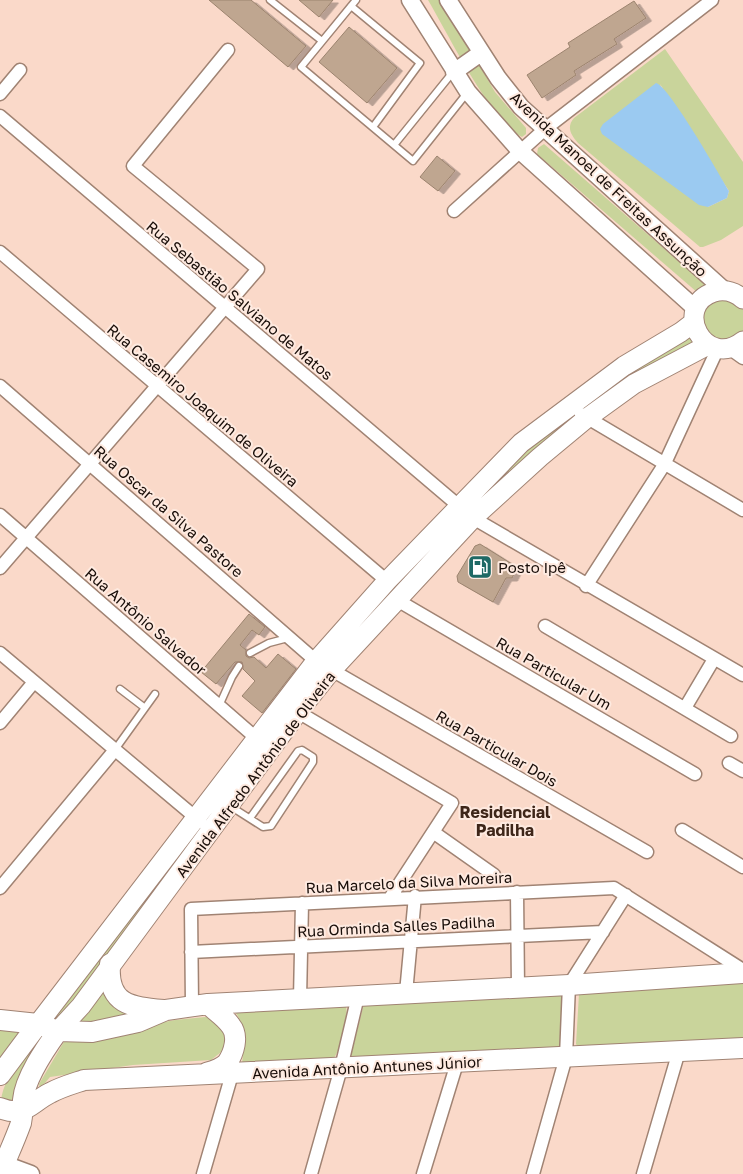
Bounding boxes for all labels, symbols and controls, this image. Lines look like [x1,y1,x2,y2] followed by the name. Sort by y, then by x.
[507,88,711,280] street label: Avenida Manoel de Freitas Assunção
[143,217,337,383] street label: Rua Sebastião Salviano de Matos
[104,320,302,490] street label: Rua Casemiro Joaquim de Oliveira
[91,441,247,581] street label: Rua Oscar da Silva Pastore
[467,554,493,580] fuel station icon: Posto Ipê
[498,558,566,576] place label: Posto Ipê
[82,564,210,679] street label: Rua Antônio Salvador
[493,633,615,713] street label: Rua Particular Um
[172,667,338,881] street label: Avenida Alfredo Antônio de Oliveira
[433,706,561,790] street label: Rua Particular Dois
[460,802,551,840] district label: Residencial Padilha
[305,868,513,896] street label: Rua Marcelo da Silva Moreira
[297,912,495,940] street label: Rua Orminda Salles Padilha
[252,1052,483,1082] street label: Avenida Antônio Antunes Júnior

